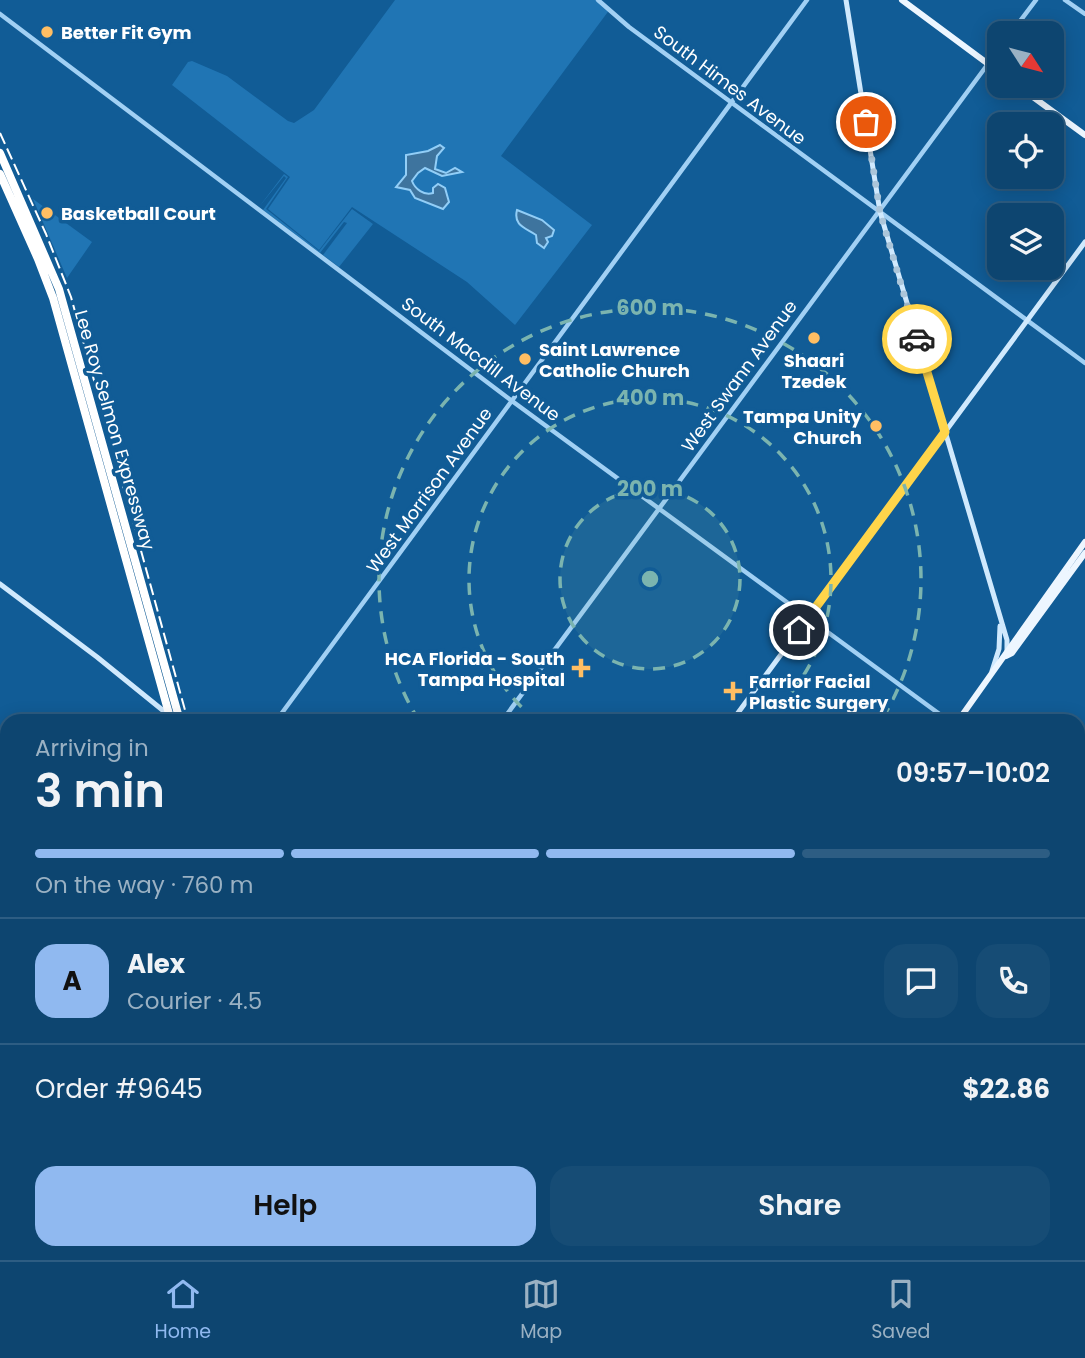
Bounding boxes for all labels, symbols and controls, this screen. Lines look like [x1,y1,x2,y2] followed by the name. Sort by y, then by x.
[649,19,811,151] street label: South Himes Avenue
[61,20,192,45] place label: Better Fit Gym
[987,21,1064,98] north arrow
[987,21,1064,280] map controls
[39,24,55,40] marker: Better Fit Gym
[836,92,896,152] pin
[847,103,885,141] icon: bag
[987,112,1064,189] button: locate
[61,201,216,226] place label: Basketball Court
[987,203,1064,280] button: layers
[39,205,55,221] marker: Basketball Court
[396,291,566,427] street label: South Macdill Avenue
[616,293,684,322] text: 600 m
[675,295,803,457] street label: West Swann Avenue
[882,304,952,374] courier
[69,307,161,553] street label: Lee Roy Selmon Expressway
[898,320,936,358] icon: car
[806,330,822,346] marker: Shaari Tzedek
[539,337,690,383] place label: Saint Lawrence Catholic Church
[781,348,847,394] place label: Shaari Tzedek
[517,351,533,367] marker: Saint Lawrence Catholic Church
[616,383,684,412] text: 400 m
[360,402,498,578] street label: West Morrison Avenue
[743,404,863,450] place label: Tampa Unity Church
[868,418,884,434] marker: Tampa Unity Church
[617,474,683,503] text: 200 m
[638,567,662,591] centre of rings
[769,600,829,660] pin
[780,611,818,649] icon: home
[385,646,565,692] place label: HCA Florida - South Tampa Hospital
[571,658,591,678] marker: HCA Florida - South Tampa Hospital
[749,669,889,715] place label: Farrior Facial Plastic Surgery
[723,681,743,701] marker: Farrior Facial Plastic Surgery
[35,732,149,764] text: Arriving in
[896,755,1050,791] text: 09:57–10:02
[35,759,165,823] text: 3 min
[35,869,253,901] text: On the way · 760 m
[884,944,958,1018] button: chat
[976,944,1050,1018] button: phone
[127,946,185,982] text: Alex
[62,963,82,999] text: A
[127,985,262,1017] text: Courier · 4.5
[35,1071,203,1107] text: Order #9645
[962,1071,1050,1107] text: $22.86
[35,1166,536,1246] button: Help
[550,1166,1050,1246] button: Share
[154,1275,211,1346] tab: Home
[520,1275,562,1346] tab: Map
[871,1275,930,1346] tab: Saved

